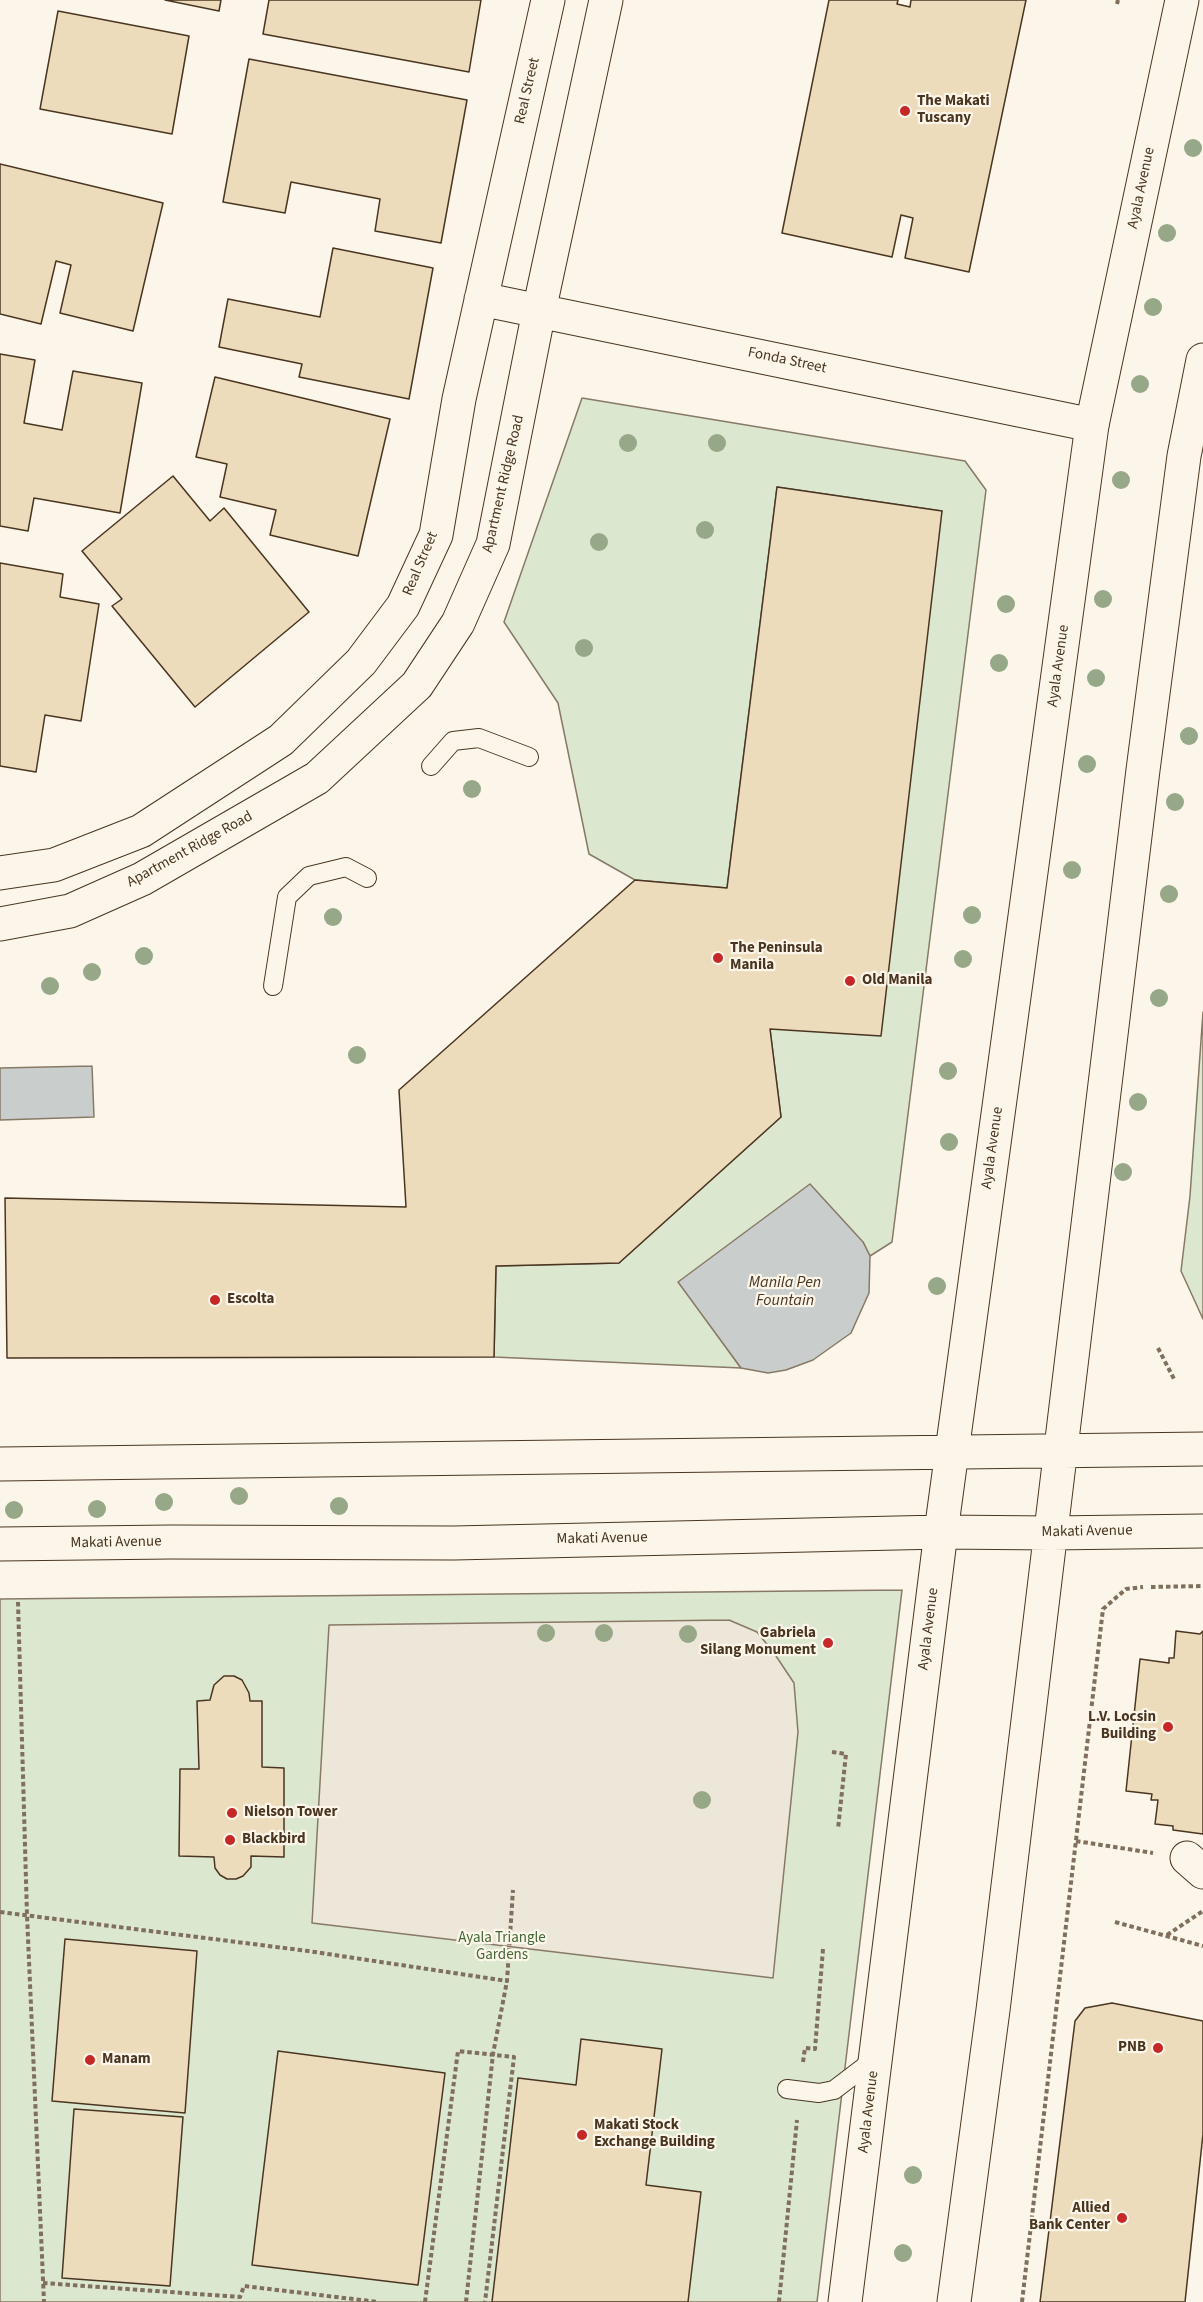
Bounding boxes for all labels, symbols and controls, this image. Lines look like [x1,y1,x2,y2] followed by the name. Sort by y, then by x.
[512,56,544,126] street label: Real Street
[917,93,990,128] place label: The Makati Tuscany
[898,104,912,118] marker: The Makati Tuscany
[1125,146,1159,230] street label: Ayala Avenue
[746,344,828,378] street label: Fonda Street
[479,413,529,555] street label: Apartment Ridge Road
[400,529,442,599] street label: Real Street
[1044,624,1074,708] street label: Ayala Avenue
[124,808,256,892] street label: Apartment Ridge Road
[730,940,823,975] place label: The Peninsula Manila
[711,951,725,965] marker: The Peninsula Manila
[862,972,932,990] place label: Old Manila
[843,974,857,988] marker: Old Manila
[978,1106,1008,1190] street label: Ayala Avenue
[749,1273,821,1311] water label: Manila Pen Fountain
[227,1291,274,1309] place label: Escolta
[208,1293,222,1307] marker: Escolta
[1041,1522,1133,1542] street label: Makati Avenue
[556,1529,648,1549] street label: Makati Avenue
[70,1533,162,1553] street label: Makati Avenue
[915,1587,943,1671] street label: Ayala Avenue
[700,1625,816,1660] place label: Gabriela Silang Monument
[821,1636,835,1650] marker: Gabriela Silang Monument
[1088,1709,1156,1744] place label: L.V. Locsin Building
[1161,1720,1175,1734] marker: L.V. Locsin Building
[244,1804,337,1822] place label: Nielson Tower
[225,1806,239,1820] marker: Nielson Tower
[242,1831,306,1849] place label: Blackbird
[223,1833,237,1847] marker: Blackbird
[458,1930,546,1965] park label: Ayala Triangle Gardens
[1118,2039,1146,2057] place label: PNB
[1151,2041,1165,2055] marker: PNB
[102,2051,151,2069] place label: Manam
[83,2053,97,2067] marker: Manam
[855,2070,883,2154] street label: Ayala Avenue
[594,2117,715,2152] place label: Makati Stock Exchange Building
[575,2128,589,2142] marker: Makati Stock Exchange Building
[1029,2200,1110,2235] place label: Allied Bank Center
[1115,2211,1129,2225] marker: Allied Bank Center

